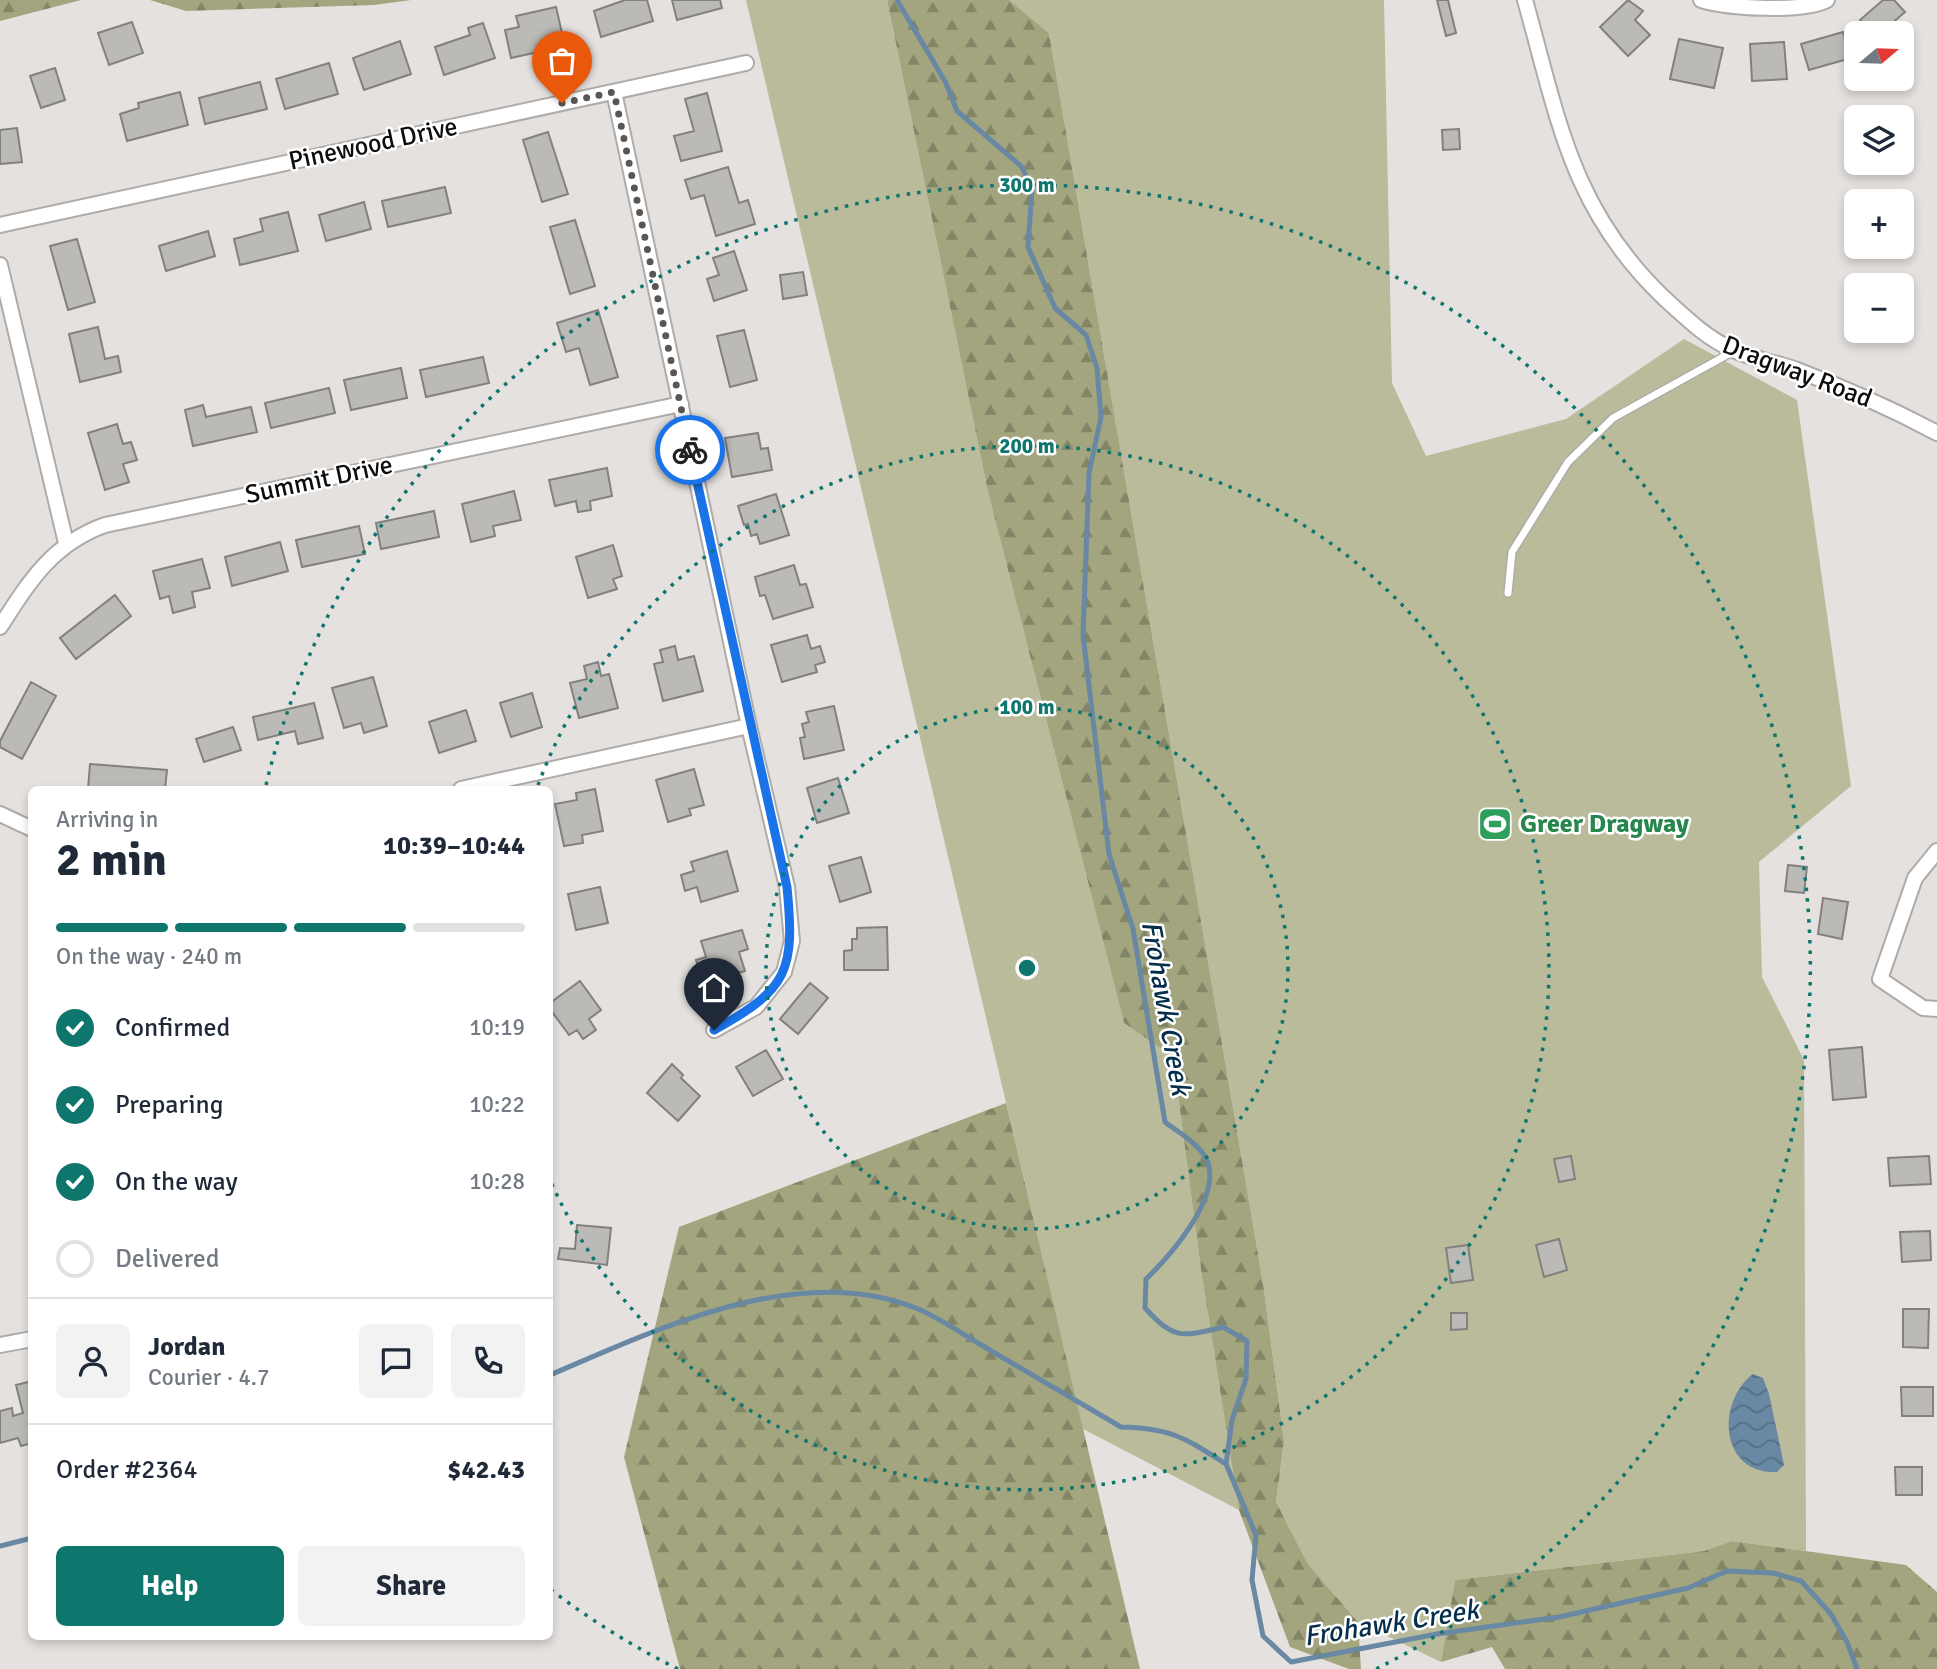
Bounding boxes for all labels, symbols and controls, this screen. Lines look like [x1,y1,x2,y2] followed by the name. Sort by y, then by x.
[1844,21,1914,91] north arrow
[1844,21,1914,343] map controls
[532,31,592,103] pin
[543,42,581,80] icon: bag
[1844,105,1914,175] button: layers
[286,110,460,178] street label: Pinewood Drive
[999,172,1055,198] text: 300 m
[1844,189,1914,259] button: +
[1844,273,1914,343] button: −
[1718,329,1876,415] street label: Dragway Road
[655,415,725,485] courier
[671,431,709,469] icon: bike
[999,433,1055,459] text: 200 m
[242,449,396,511] street label: Summit Drive
[999,694,1055,720] text: 100 m
[56,805,158,834] text: Arriving in
[1476,805,1514,843] sports icon: Greer Dragway
[1520,808,1689,840] place label: Greer Dragway
[383,830,525,862] text: 10:39–10:44
[56,832,167,888] text: 2 min
[1134,918,1199,1101] water label: Frohawk Creek
[56,942,242,971] text: On the way · 240 m
[1015,956,1039,980] centre of rings
[684,958,744,1030] pin
[695,969,733,1007] icon: home
[56,1009,94,1047] icon: check
[115,1012,230,1044] text: Confirmed
[469,1013,525,1042] text: 10:19
[56,1086,94,1124] icon: check
[115,1089,223,1121] text: Preparing
[469,1090,525,1119] text: 10:22
[56,1163,94,1201] icon: check
[115,1166,238,1198] text: On the way
[469,1167,525,1196] text: 10:28
[115,1243,220,1275] text: Delivered
[56,1324,130,1398] button: person
[359,1324,433,1398] button: chat
[451,1324,525,1398] button: phone
[148,1331,225,1363] text: Jordan
[148,1363,269,1392] text: Courier · 4.7
[56,1454,197,1486] text: Order #2364
[447,1454,525,1486] text: $42.43
[56,1546,284,1626] button: Help
[298,1546,525,1626] button: Share
[1301,1592,1484,1654] water label: Frohawk Creek

